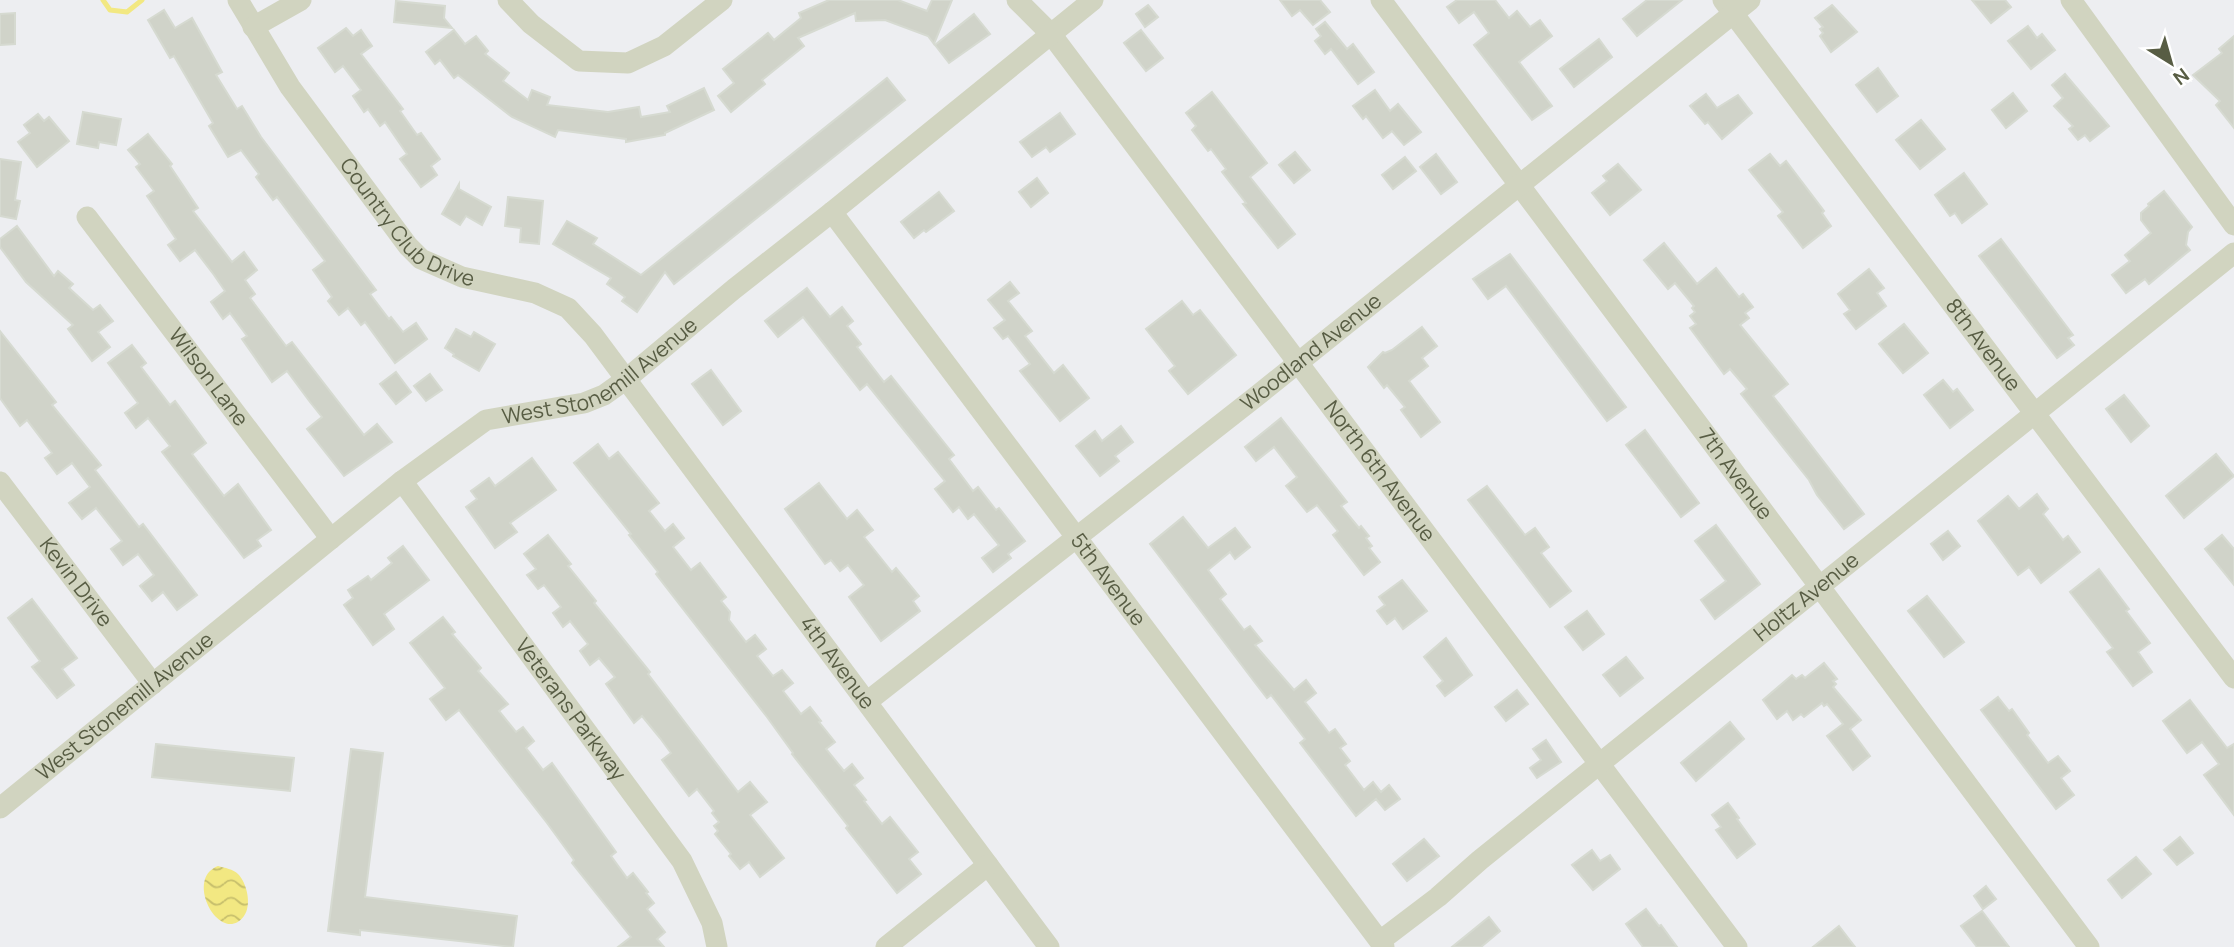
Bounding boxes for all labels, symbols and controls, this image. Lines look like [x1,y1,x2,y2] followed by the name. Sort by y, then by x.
[2136,28,2206,98] north arrow
[2168,62,2195,91] text: N
[334,152,477,292] street label: Country Club Drive
[1234,286,1387,417] street label: Woodland Avenue
[1940,292,2028,396] street label: 8th Avenue
[500,310,703,430] street label: West Stonemill Avenue
[163,322,255,431] street label: Wilson Lane
[1318,394,1442,547] street label: North 6th Avenue
[1693,422,1780,525] street label: 7th Avenue
[1065,527,1153,631] street label: 5th Avenue
[34,532,120,632] street label: Kevin Drive
[1748,545,1864,647] street label: Holtz Avenue
[794,610,882,714] street label: 4th Avenue
[30,625,219,786] street label: West Stonemill Avenue
[510,632,633,786] street label: Veterans Parkway

